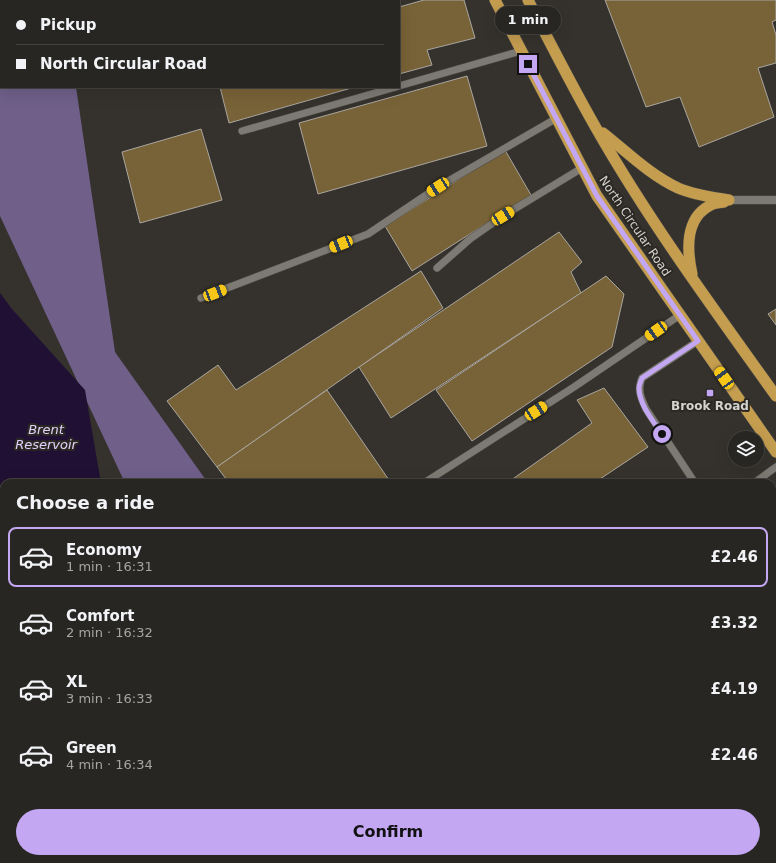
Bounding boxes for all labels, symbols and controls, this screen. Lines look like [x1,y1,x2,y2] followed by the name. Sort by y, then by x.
[495,6,561,34] callout: 1 min
[508,12,548,27] text: 1 min
[40,16,96,34] text: Pickup
[40,55,207,73] text: North Circular Road
[519,55,537,73] route end
[596,173,674,279] street label: North Circular Road
[425,175,451,199] car
[490,205,516,227] car
[328,234,354,254] car
[202,283,228,303] car
[643,319,669,343] car
[712,365,736,391] car
[705,388,715,398] marker: Brook Road
[523,399,549,423] car
[671,399,749,413] place label: Brook Road
[15,422,79,452] water label: Brent Reservoir
[653,425,671,443] route start
[728,431,764,467] map controls
[728,431,764,467] button: layers
[16,492,155,513] text: Choose a ride
[18,539,54,575] icon: car
[66,541,142,559] text: Economy
[711,548,758,566] text: £2.46
[66,559,153,574] text: 1 min · 16:31
[18,605,54,641] icon: car
[66,607,134,625] text: Comfort
[711,614,758,632] text: £3.32
[66,625,153,640] text: 2 min · 16:32
[18,671,54,707] icon: car
[66,673,87,691] text: XL
[711,680,758,698] text: £4.19
[66,691,153,706] text: 3 min · 16:33
[18,737,54,773] icon: car
[66,739,117,757] text: Green
[711,746,758,764] text: £2.46
[66,757,153,772] text: 4 min · 16:34
[16,809,760,855] button: Confirm

